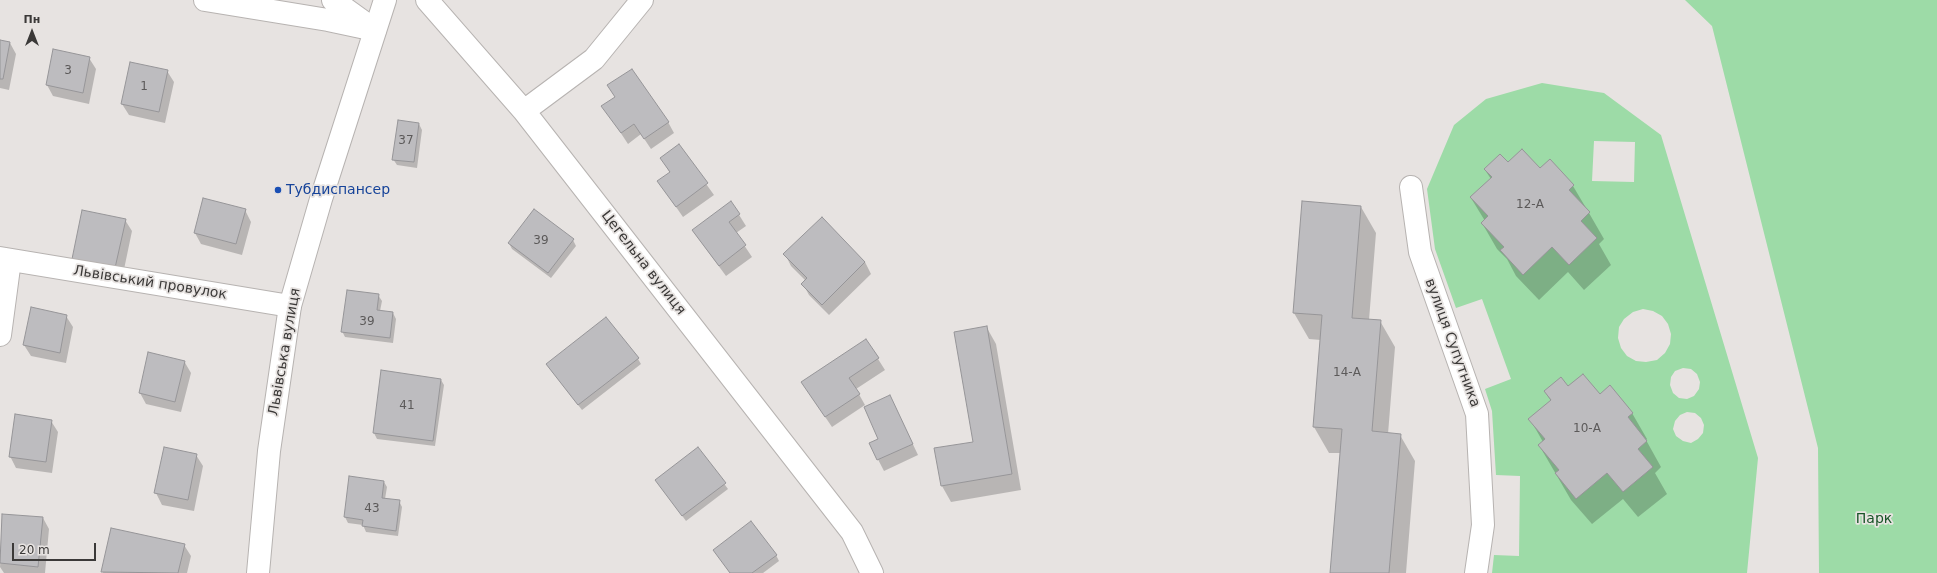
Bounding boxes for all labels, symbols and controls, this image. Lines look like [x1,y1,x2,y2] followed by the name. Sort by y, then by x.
[12,12,52,52] north arrow
[24,13,40,26] text: Пн
[64,64,72,78] house number: 3
[140,80,148,94] house number: 1
[398,134,414,148] house number: 37
[286,182,390,198] place label: Тубдиспансер
[273,185,283,195] marker: Тубдиспансер
[1516,198,1544,212] house number: 12-А
[597,208,689,318] street label: Цегельна вулиця
[533,234,549,248] house number: 39
[72,263,228,303] street label: Львівський провулок
[1421,276,1483,410] street label: вулиця Супутника
[266,287,304,417] street label: Львівська вулиця
[359,315,375,329] house number: 39
[1333,366,1361,380] house number: 14-А
[399,399,415,413] house number: 41
[1573,422,1601,436] house number: 10-А
[364,502,380,516] house number: 43
[1856,511,1892,527] park label: Парк
[14,535,98,561] scale bar
[19,543,50,557] text: 20 m

